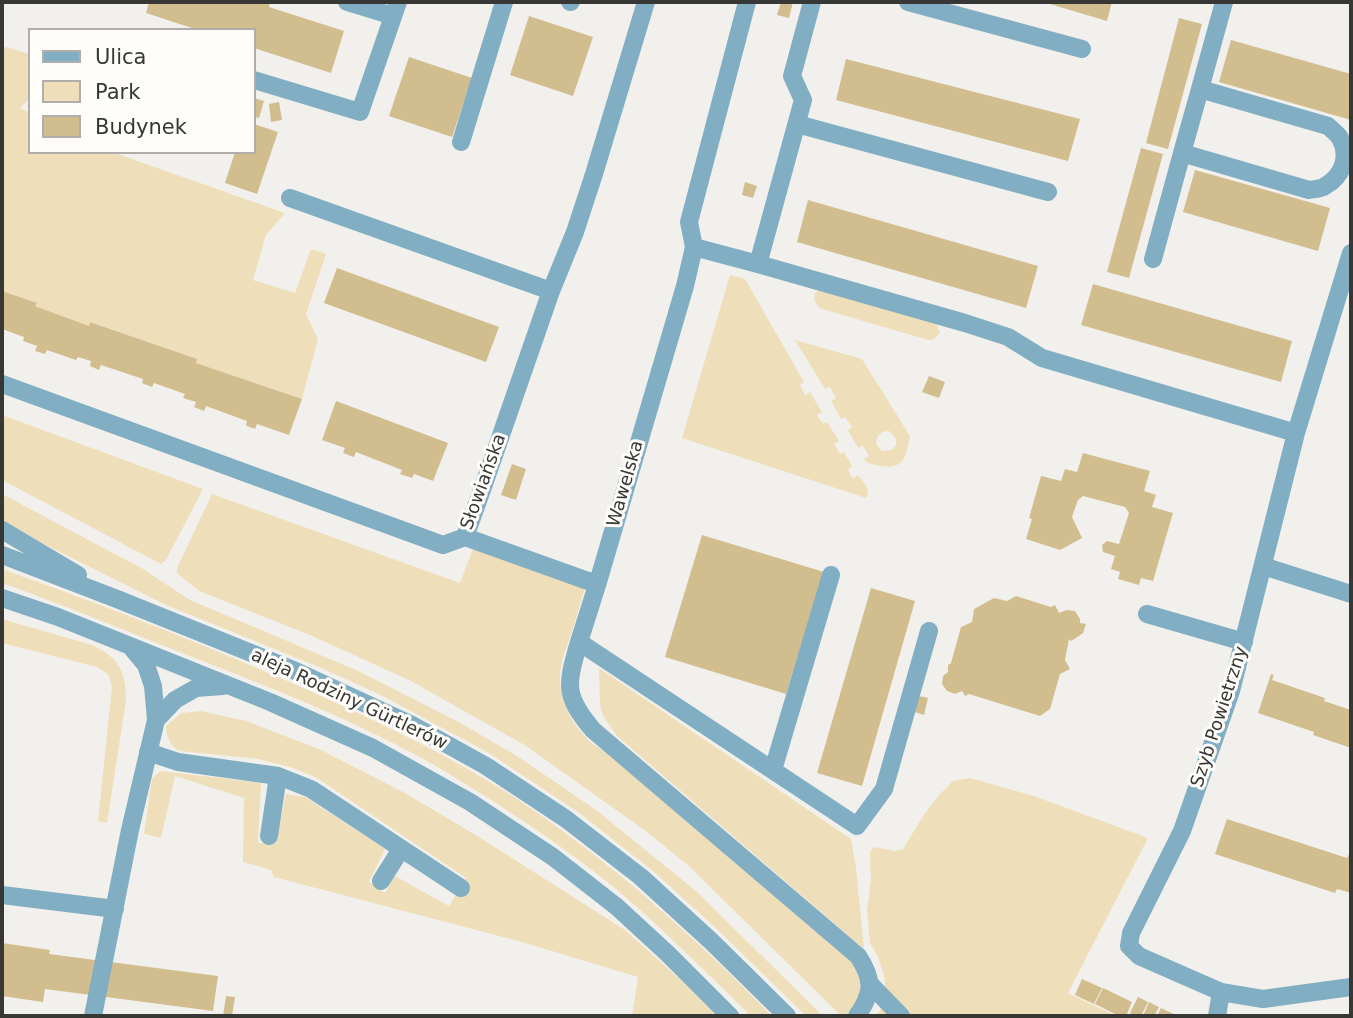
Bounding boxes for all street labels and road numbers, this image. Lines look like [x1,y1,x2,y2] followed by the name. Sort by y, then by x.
[457,431,511,533] street label: Słowiańska
[603,438,649,530] street label: Wawelska
[1187,644,1253,790] street label: Szyb Powietrzny
[248,645,450,755] street label: aleja Rodziny Gürtlerów

